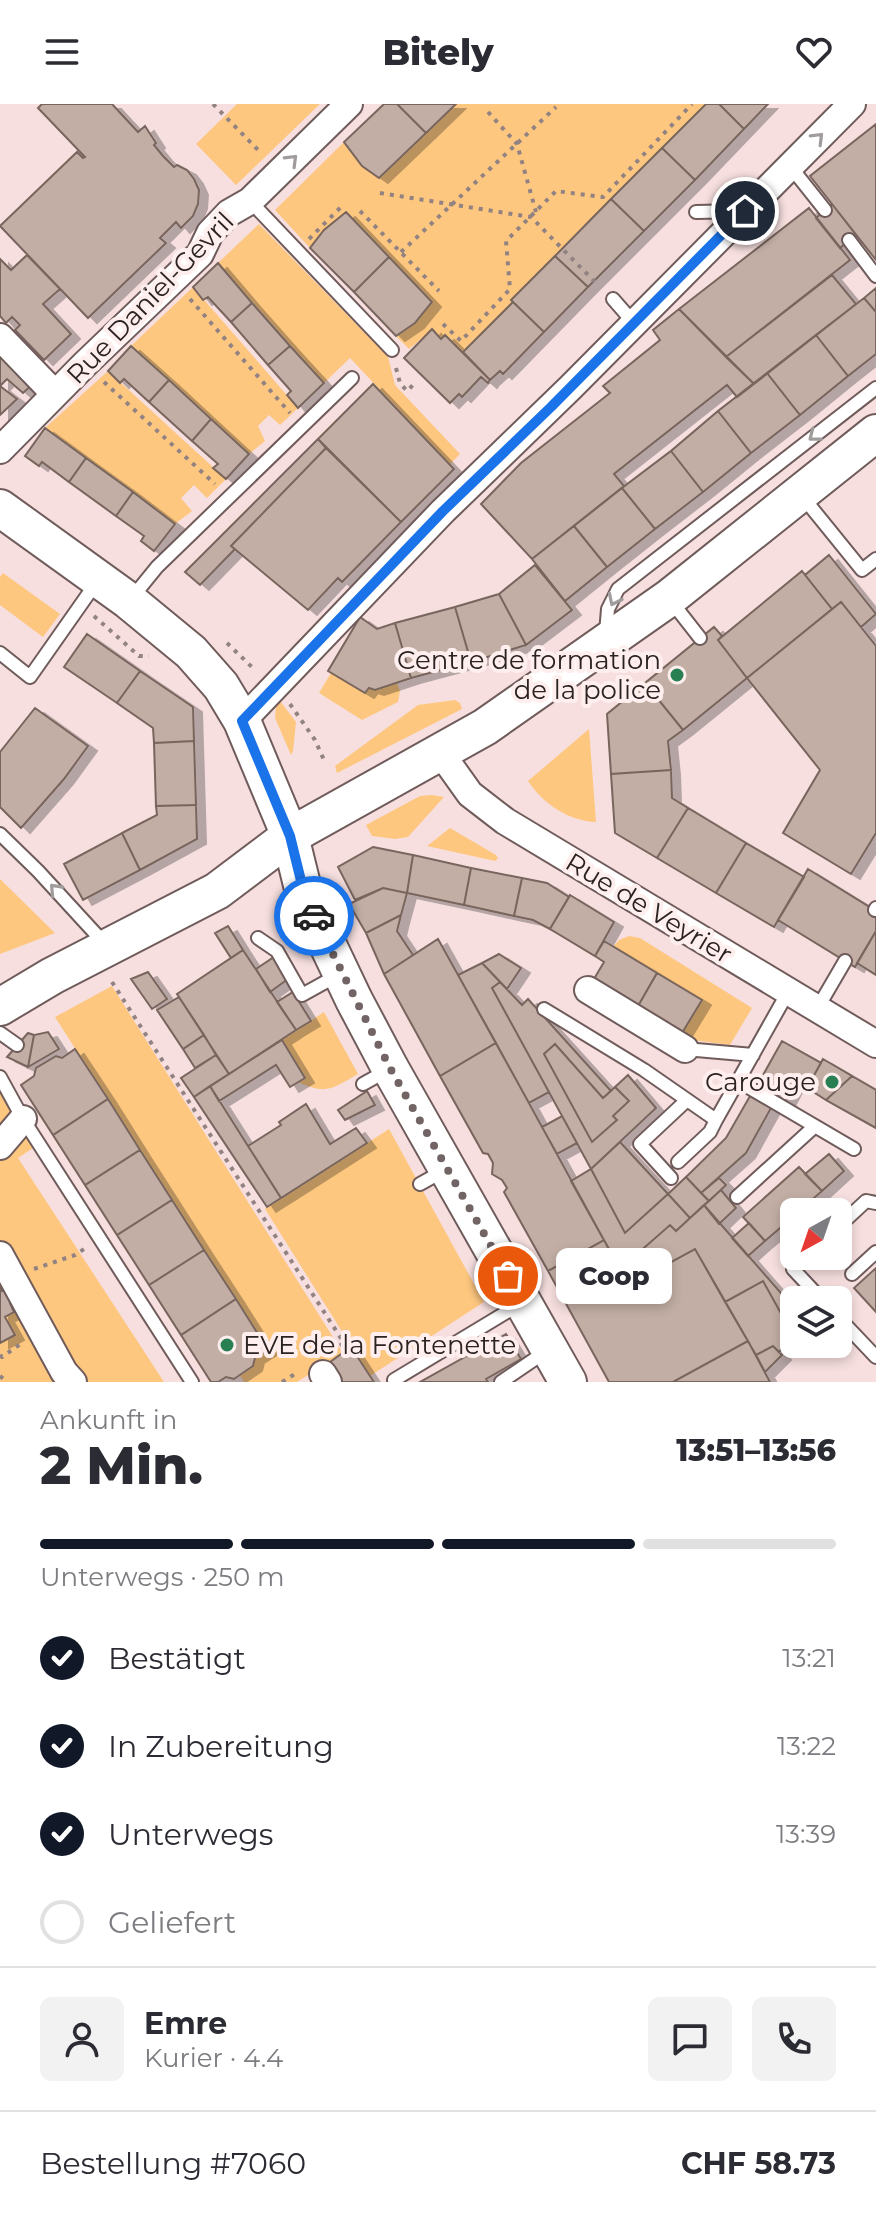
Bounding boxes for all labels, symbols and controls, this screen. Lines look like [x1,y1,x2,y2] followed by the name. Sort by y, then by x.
[40,30,84,74] icon: menu
[382,30,494,74] text: Bitely
[792,30,836,74] icon: heart
[809,133,823,147] one-way arrow
[283,155,297,169] one-way arrow
[711,177,779,245] pin
[723,189,767,233] icon: home
[60,205,240,391] street label: Rue Daniel-Gevril
[809,427,823,441] one-way arrow
[608,591,624,606] one-way arrow
[397,644,661,706] place label: Centre de formation de la police
[668,666,686,684] marker: Centre de formation de la police
[560,846,738,970] street label: Rue de Veyrier
[274,876,354,956] courier
[50,884,64,899] one-way arrow
[292,894,336,938] icon: car
[705,1066,816,1098] place label: Carouge
[823,1073,841,1091] marker: Carouge
[780,1198,852,1270] north arrow
[780,1198,852,1358] map controls
[474,1242,542,1310] pin
[556,1248,672,1304] callout: Coop
[486,1254,530,1298] icon: bag
[578,1260,650,1292] text: Coop
[780,1286,852,1358] button: layers
[243,1329,516,1361] place label: EVE de la Fontenette
[218,1336,236,1354] marker: EVE de la Fontenette
[40,1404,177,1436] text: Ankunft in
[676,1432,836,1469] text: 13:51–13:56
[40,1434,203,1497] text: 2 Min.
[40,1561,285,1593] text: Unterwegs · 250 m
[40,1636,84,1680] icon: check
[108,1640,246,1677] text: Bestätigt
[782,1642,836,1674] text: 13:21
[40,1724,84,1768] icon: check
[108,1728,334,1765] text: In Zubereitung
[777,1730,836,1762] text: 13:22
[40,1812,84,1856] icon: check
[108,1816,273,1853] text: Unterwegs
[776,1818,836,1850] text: 13:39
[108,1904,236,1941] text: Geliefert
[40,1997,124,2081] button: person
[648,1997,732,2081] button: chat
[752,1997,836,2081] button: phone
[144,2005,227,2042] text: Emre
[144,2042,283,2074] text: Kurier · 4.4
[40,2145,306,2182] text: Bestellung #7060
[681,2145,836,2182] text: CHF 58.73

